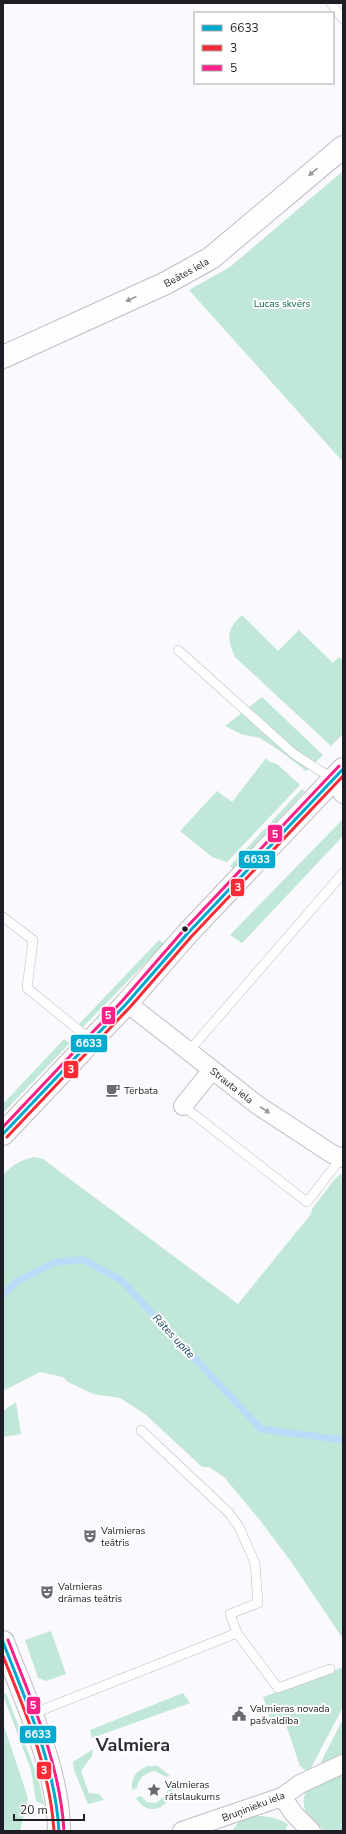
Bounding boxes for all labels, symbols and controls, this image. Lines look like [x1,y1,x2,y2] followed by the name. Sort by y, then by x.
[194,12,334,84] legend
[230,20,259,36] text: 6633
[230,40,237,56] text: 3
[230,60,237,76] text: 5
[308,168,318,177] one-way arrow
[161,255,211,291] street label: Beātes iela
[124,297,136,303] one-way arrow
[254,297,310,311] park label: Lucas skvērs
[267,824,283,843] line badge: 5
[272,827,279,842] text: 5
[238,850,276,869] line badge: 6633
[244,852,270,867] text: 6633
[230,878,245,897] line badge: 3
[235,880,241,895] text: 3
[180,924,190,934] unlabelled marker
[101,1006,116,1025] line badge: 5
[105,1008,112,1023] text: 5
[70,1034,108,1053] line badge: 6633
[76,1036,102,1051] text: 6633
[63,1060,79,1079] line badge: 3
[68,1062,74,1077] text: 3
[207,1064,256,1107] street label: Strauta iela
[105,1082,121,1098] cafe icon: Tērbata
[124,1084,158,1098] place label: Tērbata
[259,1107,271,1114] one-way arrow
[149,1311,198,1362] water label: Rātes upīte
[100,1524,146,1550] place label: Valmieras teātris
[82,1528,98,1544] theatre icon: Valmieras teātris
[57,1580,122,1606] place label: Valmieras drāmas teātris
[39,1584,55,1600] theatre icon: Valmieras drāmas teātris
[26,1696,41,1715] line badge: 5
[30,1698,37,1713] text: 5
[249,1702,330,1728] place label: Valmieras novada pašvaldība
[231,1706,247,1722] public building icon: Valmieras novada pašvaldība
[19,1725,57,1744] line badge: 6633
[25,1727,51,1742] text: 6633
[95,1733,170,1757] district label: Valmiera
[36,1761,52,1780] line badge: 3
[41,1763,47,1778] text: 3
[164,1778,220,1804] place label: Valmieras rātslaukums
[146,1782,162,1798] place icon: Valmieras rātslaukums
[220,1789,287,1825] street label: Bruņinieku iela
[14,1796,84,1822] scale bar
[20,1802,48,1818] text: 20 m

